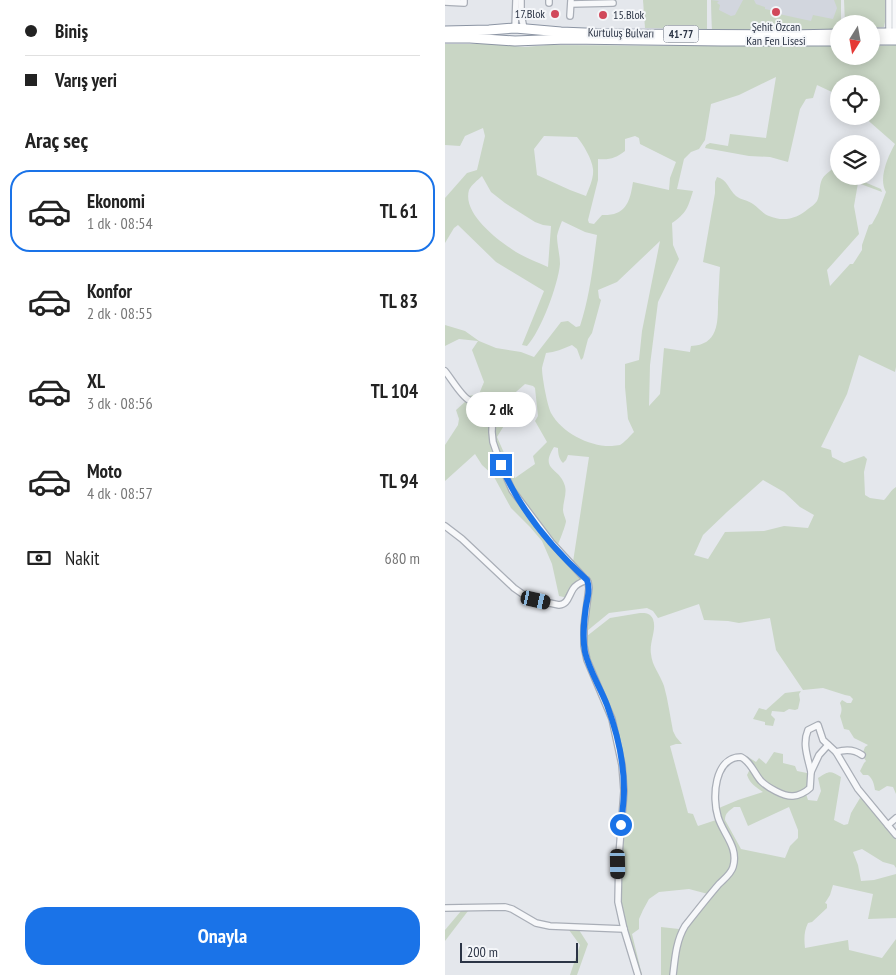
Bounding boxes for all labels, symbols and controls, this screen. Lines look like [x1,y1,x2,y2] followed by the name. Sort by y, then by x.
[515,6,545,21] place label: 17.Blok
[770,6,782,18] marker: Şehit Özcan Kan Fen Lisesi
[613,7,645,22] place label: 15.Blok
[549,8,561,20] marker: 17.Blok
[597,9,609,21] marker: 15.Blok
[830,15,880,65] north arrow
[830,15,880,185] map controls
[55,19,88,43] text: Biniş
[746,19,806,48] place label: Şehit Özcan Kan Fen Lisesi
[588,24,654,41] street label: Kurtuluş Bulvarı
[663,26,699,42] road number: 41-77
[55,68,117,92] text: Varış yeri
[830,75,880,125] button: locate
[25,126,88,154] text: Araç seç
[830,135,880,185] button: layers
[27,189,72,234] icon: car
[87,189,145,213] text: Ekonomi
[380,199,418,223] text: TL 61
[87,213,153,233] text: 1 dk · 08:54
[27,279,72,324] icon: car
[87,279,132,303] text: Konfor
[380,289,418,313] text: TL 83
[87,303,153,323] text: 2 dk · 08:55
[27,369,72,414] icon: car
[87,369,105,393] text: XL
[371,379,418,403] text: TL 104
[466,392,536,428] callout: 2 dk
[87,393,153,413] text: 3 dk · 08:56
[489,399,513,419] text: 2 dk
[490,454,512,476] route end
[27,459,72,504] icon: car
[87,459,122,483] text: Moto
[380,469,418,493] text: TL 94
[87,483,153,503] text: 4 dk · 08:57
[25,544,53,572] icon: cash
[65,546,100,570] text: Nakit
[385,548,420,568] text: 680 m
[519,589,552,611] car
[610,814,632,836] route start
[610,849,625,879] car
[25,907,420,965] button: Onayla
[460,940,577,963] scale bar
[467,943,498,961] text: 200 m

